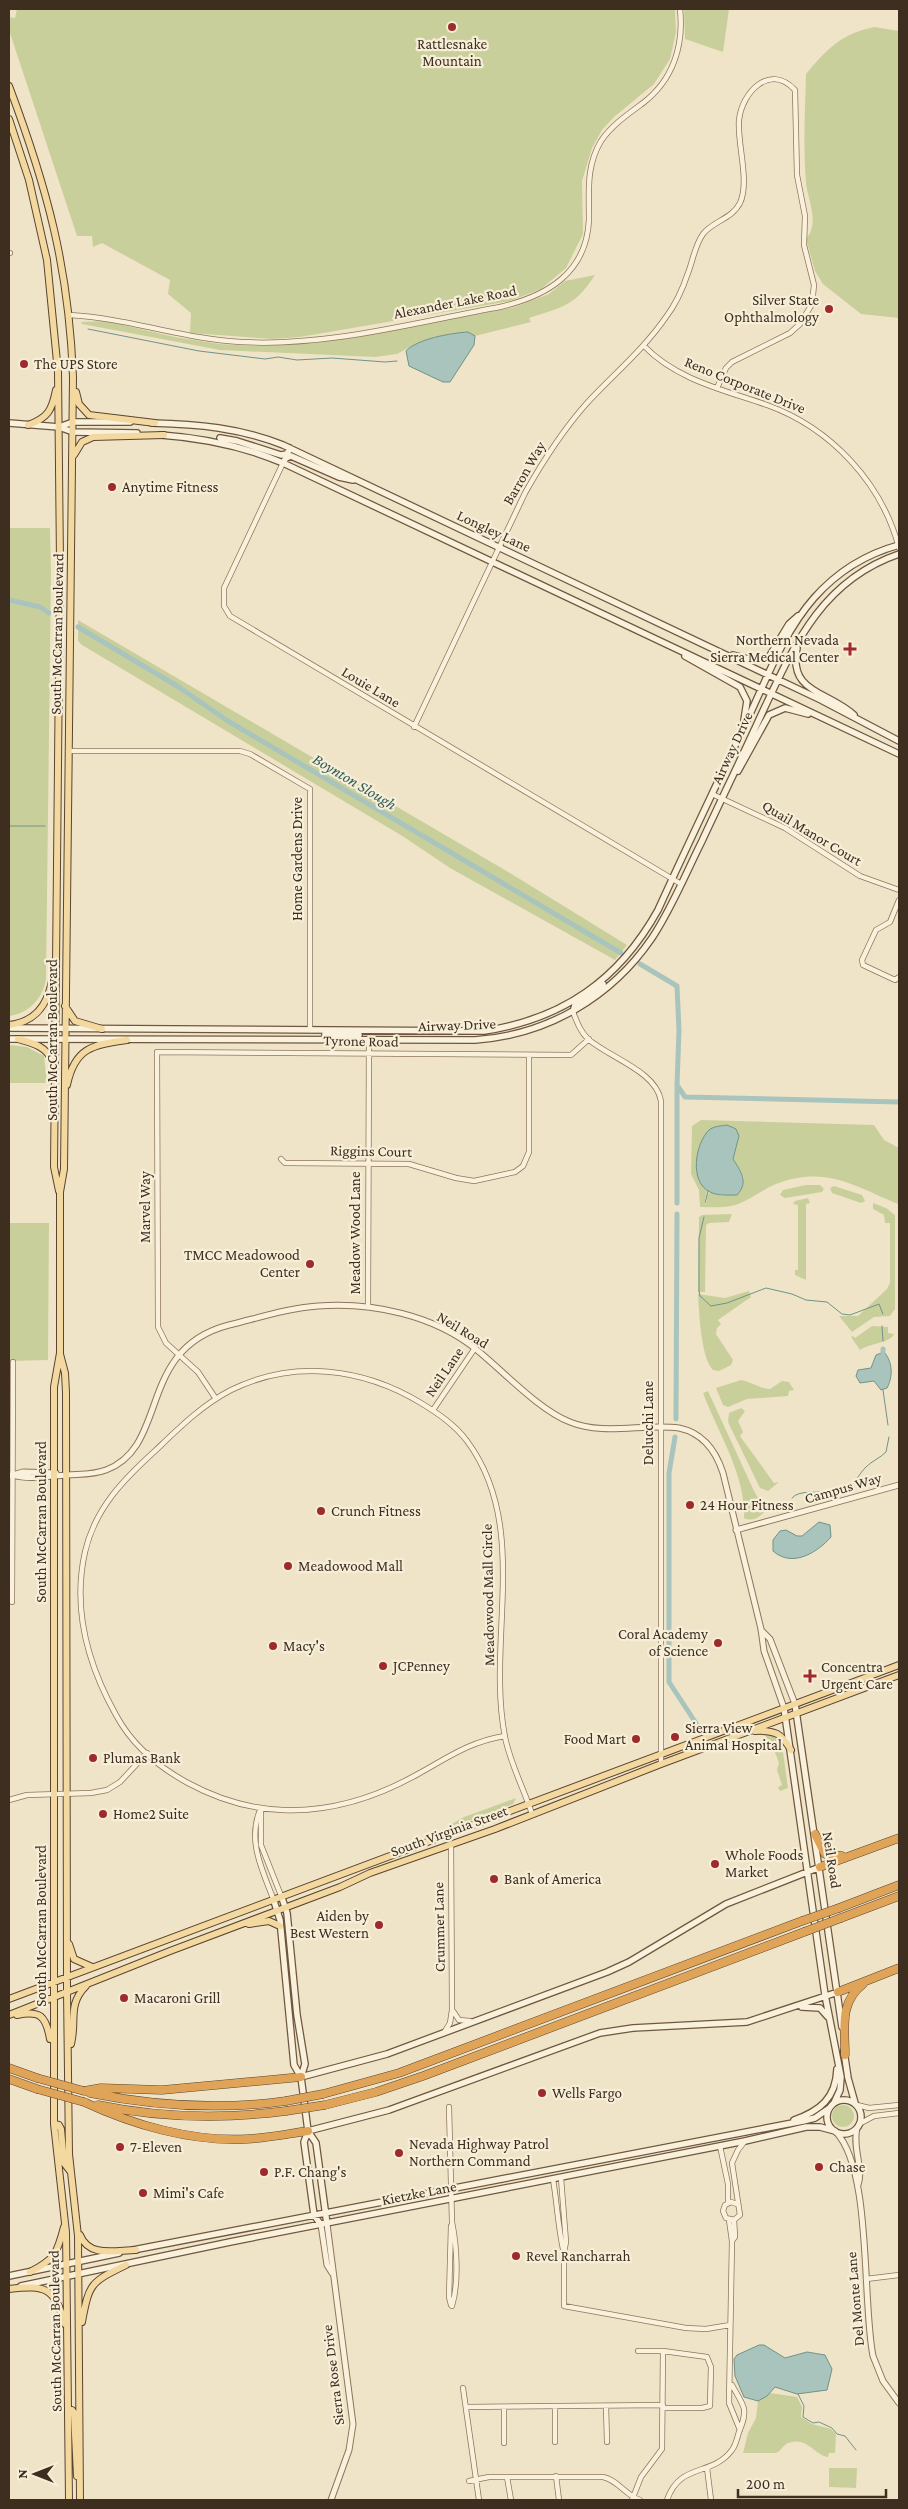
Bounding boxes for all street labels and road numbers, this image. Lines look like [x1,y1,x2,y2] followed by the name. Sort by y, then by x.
[392,282,518,322] street label: Alexander Lake Road
[682,353,808,418] street label: Reno Corporate Drive
[499,438,550,508] street label: Barron Way
[454,507,534,556] street label: Longley Lane
[48,553,66,715] street label: South McCarran Boulevard
[339,663,403,711] street label: Louie Lane
[708,709,757,787] street label: Airway Drive
[289,797,305,921] street label: Home Gardens Drive
[759,797,865,870] street label: Quail Manor Court
[44,959,60,1121] street label: South McCarran Boulevard
[418,1016,497,1035] street label: Airway Drive
[323,1032,399,1051] street label: Tyrone Road
[330,1142,413,1161] street label: Riggins Court
[137,1171,154,1243] street label: Marvel Way
[347,1171,363,1294] street label: Meadow Wood Lane
[434,1308,492,1352] street label: Neil Road
[422,1344,467,1400] street label: Neil Lane
[640,1380,656,1465] street label: Delucchi Lane
[33,1441,49,1603] street label: South McCarran Boulevard
[803,1469,884,1508] street label: Campus Way
[479,1523,497,1666] street label: Meadowood Mall Circle
[388,1802,511,1861] street label: South Virginia Street
[820,1830,844,1890] street label: Neil Road
[33,1845,49,2007] street label: South McCarran Boulevard
[430,1881,448,1972] street label: Crummer Lane
[380,2178,458,2208] street label: Kietzke Lane
[46,2250,64,2412] street label: South McCarran Boulevard
[843,2251,867,2347] street label: Del Monte Lane
[319,2323,347,2426] street label: Sierra Rose Drive

